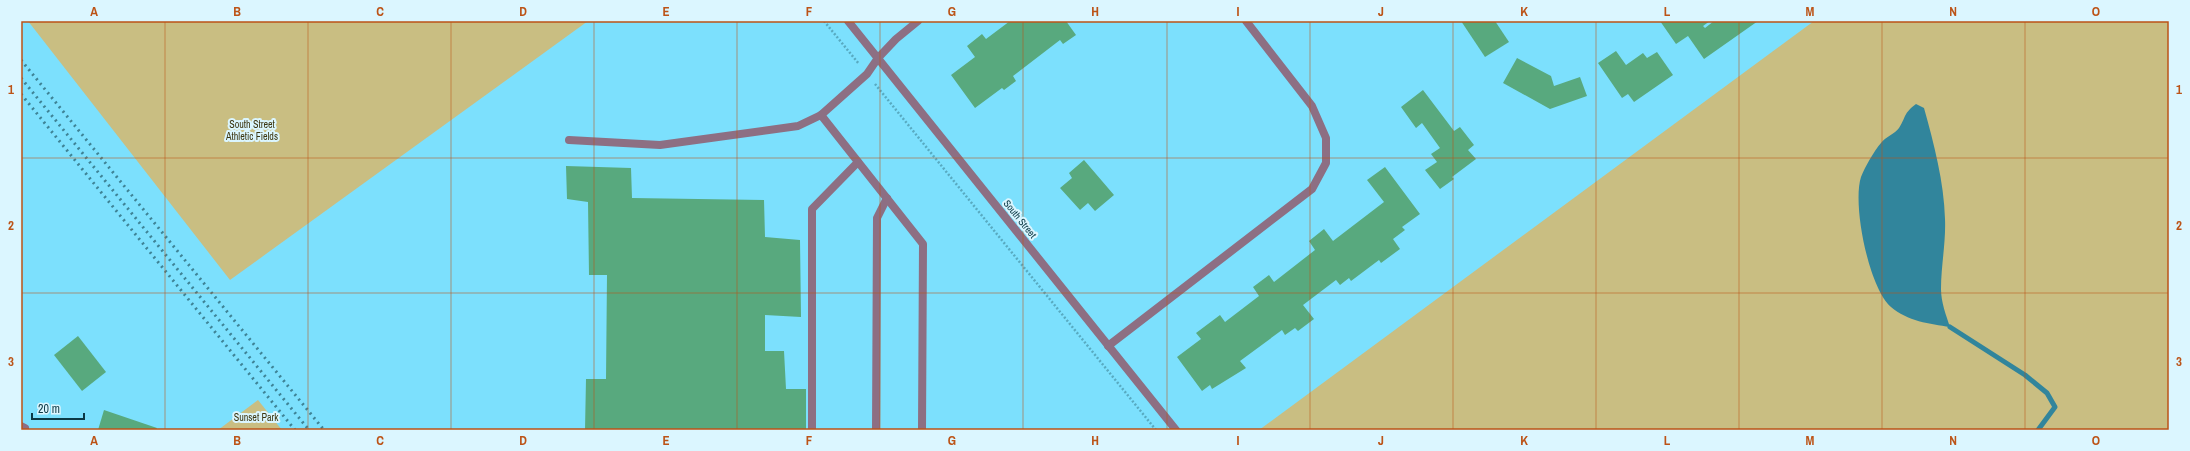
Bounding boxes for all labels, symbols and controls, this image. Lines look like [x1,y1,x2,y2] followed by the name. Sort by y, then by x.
[90,3,98,20] text: A
[233,3,241,20] text: B
[376,3,384,20] text: C
[519,3,527,20] text: D
[662,3,670,20] text: E
[806,3,813,20] text: F
[948,3,956,20] text: G
[1091,3,1099,20] text: H
[1237,3,1240,20] text: I
[1378,3,1384,20] text: J
[1520,3,1528,20] text: K
[1664,3,1671,20] text: L
[1806,3,1815,20] text: M
[1949,3,1957,20] text: N
[2092,3,2100,20] text: O
[8,81,14,98] text: 1
[2176,81,2182,98] text: 1
[225,118,278,143] park label: South Street Athletic Fields
[1001,197,1040,241] street label: South Street
[8,217,14,234] text: 2
[2176,217,2182,234] text: 2
[8,353,14,370] text: 3
[2176,353,2182,370] text: 3
[32,395,84,421] scale bar
[38,401,60,417] text: 20 m
[234,411,279,424] park label: Sunset Park
[90,432,98,449] text: A
[233,432,241,449] text: B
[376,432,384,449] text: C
[519,432,527,449] text: D
[662,432,670,449] text: E
[806,432,813,449] text: F
[948,432,956,449] text: G
[1091,432,1099,449] text: H
[1237,432,1240,449] text: I
[1378,432,1384,449] text: J
[1520,432,1528,449] text: K
[1664,432,1671,449] text: L
[1806,432,1815,449] text: M
[1949,432,1957,449] text: N
[2092,432,2100,449] text: O

